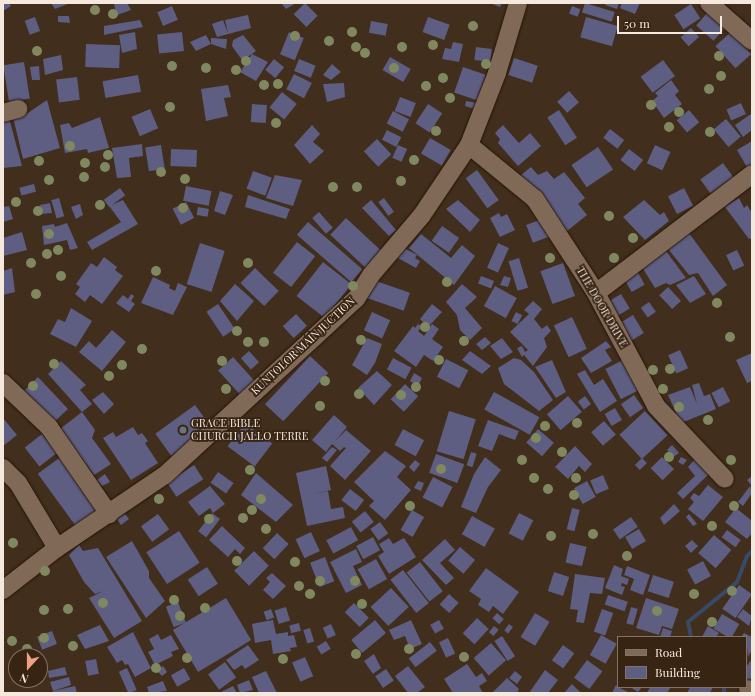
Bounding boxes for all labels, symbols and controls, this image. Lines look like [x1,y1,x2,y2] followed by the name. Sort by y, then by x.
[619,8,724,34] scale bar
[624,15,650,31] text: 50 m
[574,264,630,350] street label: THE DOOR DRIVE
[248,294,358,398] street label: KUNTOLOR MAIN JUCTION
[191,417,309,443] place label: GRACE BIBLE CHURCH JALLO TERRE
[178,425,188,435] marker: GRACE BIBLE CHURCH JALLO TERRE
[617,636,747,688] legend
[655,644,682,660] text: Road
[8,648,48,688] north arrow
[655,664,700,680] text: Building
[17,670,30,687] text: N

